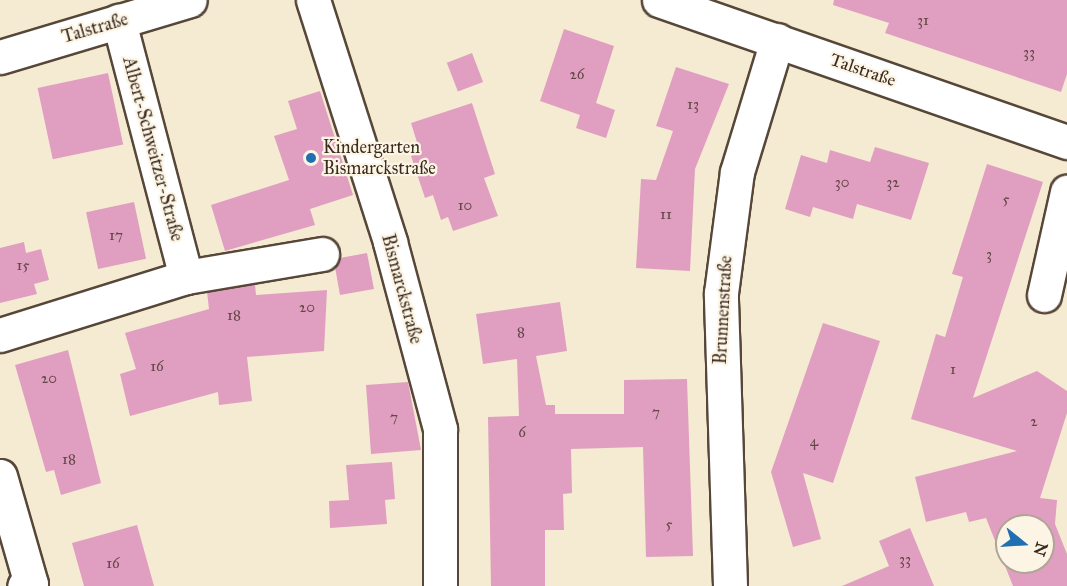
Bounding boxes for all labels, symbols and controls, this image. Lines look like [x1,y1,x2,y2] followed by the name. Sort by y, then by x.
[59,8,131,48] street label: Talstraße
[917,12,929,30] house number: 31
[1023,44,1035,62] house number: 33
[827,49,899,91] street label: Talstraße
[118,55,188,243] street label: Albert-Schweitzer-Straße
[569,66,585,84] house number: 26
[687,96,699,114] house number: 13
[323,137,436,180] place label: Kindergarten Bismarckstraße
[304,151,318,165] marker: Kindergarten Bismarckstraße
[835,174,849,192] house number: 30
[886,174,900,192] house number: 32
[1003,191,1009,209] house number: 5
[458,197,472,215] house number: 10
[660,206,672,224] house number: 11
[109,227,123,245] house number: 17
[377,232,427,346] street label: Bismarckstraße
[986,246,992,264] house number: 3
[709,255,737,365] street label: Brunnenstraße
[17,257,29,275] house number: 15
[299,299,315,317] house number: 20
[227,307,241,325] house number: 18
[517,324,525,342] house number: 8
[150,358,164,376] house number: 16
[950,361,956,379] house number: 1
[41,370,57,388] house number: 20
[652,404,660,422] house number: 7
[390,409,398,427] house number: 7
[1030,413,1038,431] house number: 2
[518,424,526,442] house number: 6
[810,433,818,451] house number: 4
[62,451,76,469] house number: 18
[995,514,1055,574] north arrow
[666,516,672,534] house number: 5
[1030,540,1052,558] text: N
[899,551,911,569] house number: 33
[106,555,120,573] house number: 16

